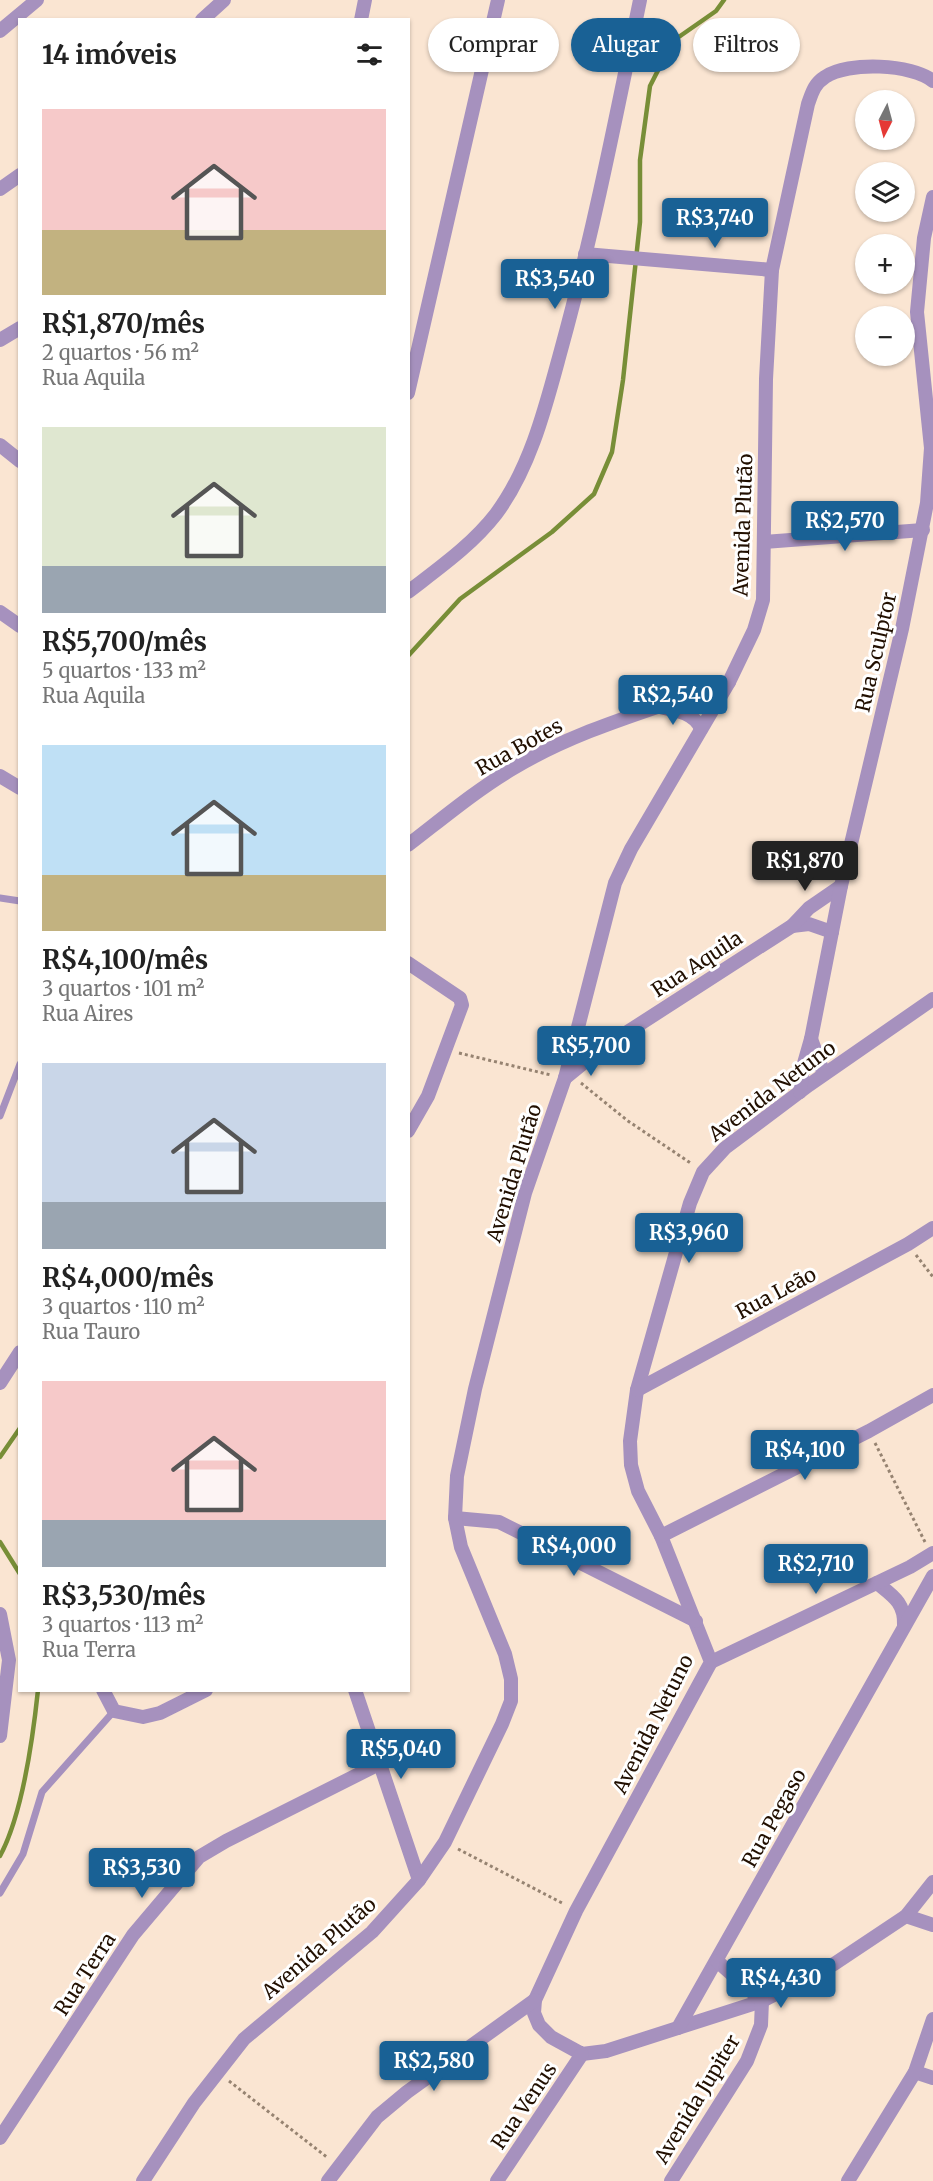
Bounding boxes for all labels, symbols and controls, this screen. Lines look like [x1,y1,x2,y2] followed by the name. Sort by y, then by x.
[428,18,559,72] chip: Comprar
[571,18,681,72] chip: Alugar
[693,18,800,72] chip: Filtros
[42,38,177,71] text: 14 imóveis
[353,38,386,71] icon: filters
[855,90,915,150] north arrow
[855,90,915,366] map controls
[160,148,268,256] icon: home
[855,162,915,222] button: layers
[660,198,770,249] pin: R$3,740
[676,205,754,230] text: R$3,740
[855,234,915,294] button: +
[500,259,610,310] pin: R$3,540
[515,266,595,291] text: R$3,540
[855,306,915,366] button: −
[42,307,205,340] text: R$1,870/mês
[42,340,199,365] text: 2 quartos · 56 m²
[42,365,145,390] text: Rua Aquila
[727,453,758,598] street label: Avenida Plutão
[160,466,268,574] icon: home
[790,501,900,552] pin: R$2,570
[805,508,885,533] text: R$2,570
[850,589,901,714] street label: Rua Sculptor
[42,625,207,658] text: R$5,700/mês
[42,658,206,683] text: 5 quartos · 133 m²
[618,675,728,726] pin: R$2,540
[632,682,714,707] text: R$2,540
[42,683,145,708] text: Rua Aquila
[471,713,566,781] street label: Rua Botes
[160,784,268,892] icon: home
[750,841,860,892] pin: R$1,870
[766,848,844,873] text: R$1,870
[647,925,747,1002] street label: Rua Aquila
[42,943,208,976] text: R$4,100/mês
[42,976,204,1001] text: 3 quartos · 101 m²
[42,1001,133,1026] text: Rua Aires
[536,1026,646,1077] pin: R$5,700
[551,1033,631,1058] text: R$5,700
[702,1034,840,1147] street label: Avenida Netuno
[480,1100,546,1246] street label: Avenida Plutão
[160,1102,268,1210] icon: home
[634,1213,744,1264] pin: R$3,960
[649,1220,729,1245] text: R$3,960
[42,1261,214,1294] text: R$4,000/mês
[731,1261,820,1324] street label: Rua Leão
[42,1294,205,1319] text: 3 quartos · 110 m²
[42,1319,140,1344] text: Rua Tauro
[160,1420,268,1528] icon: home
[750,1430,860,1481] pin: R$4,100
[765,1437,845,1462] text: R$4,100
[519,1526,629,1577] pin: R$4,000
[532,1533,616,1558] text: R$4,000
[761,1544,871,1595] pin: R$2,710
[778,1551,854,1576] text: R$2,710
[42,1579,206,1612] text: R$3,530/mês
[42,1612,203,1637] text: 3 quartos · 113 m²
[42,1637,136,1662] text: Rua Terra
[606,1650,699,1798] street label: Avenida Netuno
[346,1729,456,1780] pin: R$5,040
[360,1736,442,1761] text: R$5,040
[736,1764,811,1872] street label: Rua Pegaso
[87,1848,197,1899] pin: R$3,530
[103,1855,181,1880] text: R$3,530
[256,1891,381,2005] street label: Avenida Plutão
[49,1927,121,2020] street label: Rua Terra
[726,1958,836,2009] pin: R$4,430
[740,1965,822,1990] text: R$4,430
[648,2030,745,2169] street label: Avenida Jupiter
[379,2041,489,2092] pin: R$2,580
[394,2048,474,2073] text: R$2,580
[485,2058,562,2154] street label: Rua Venus

